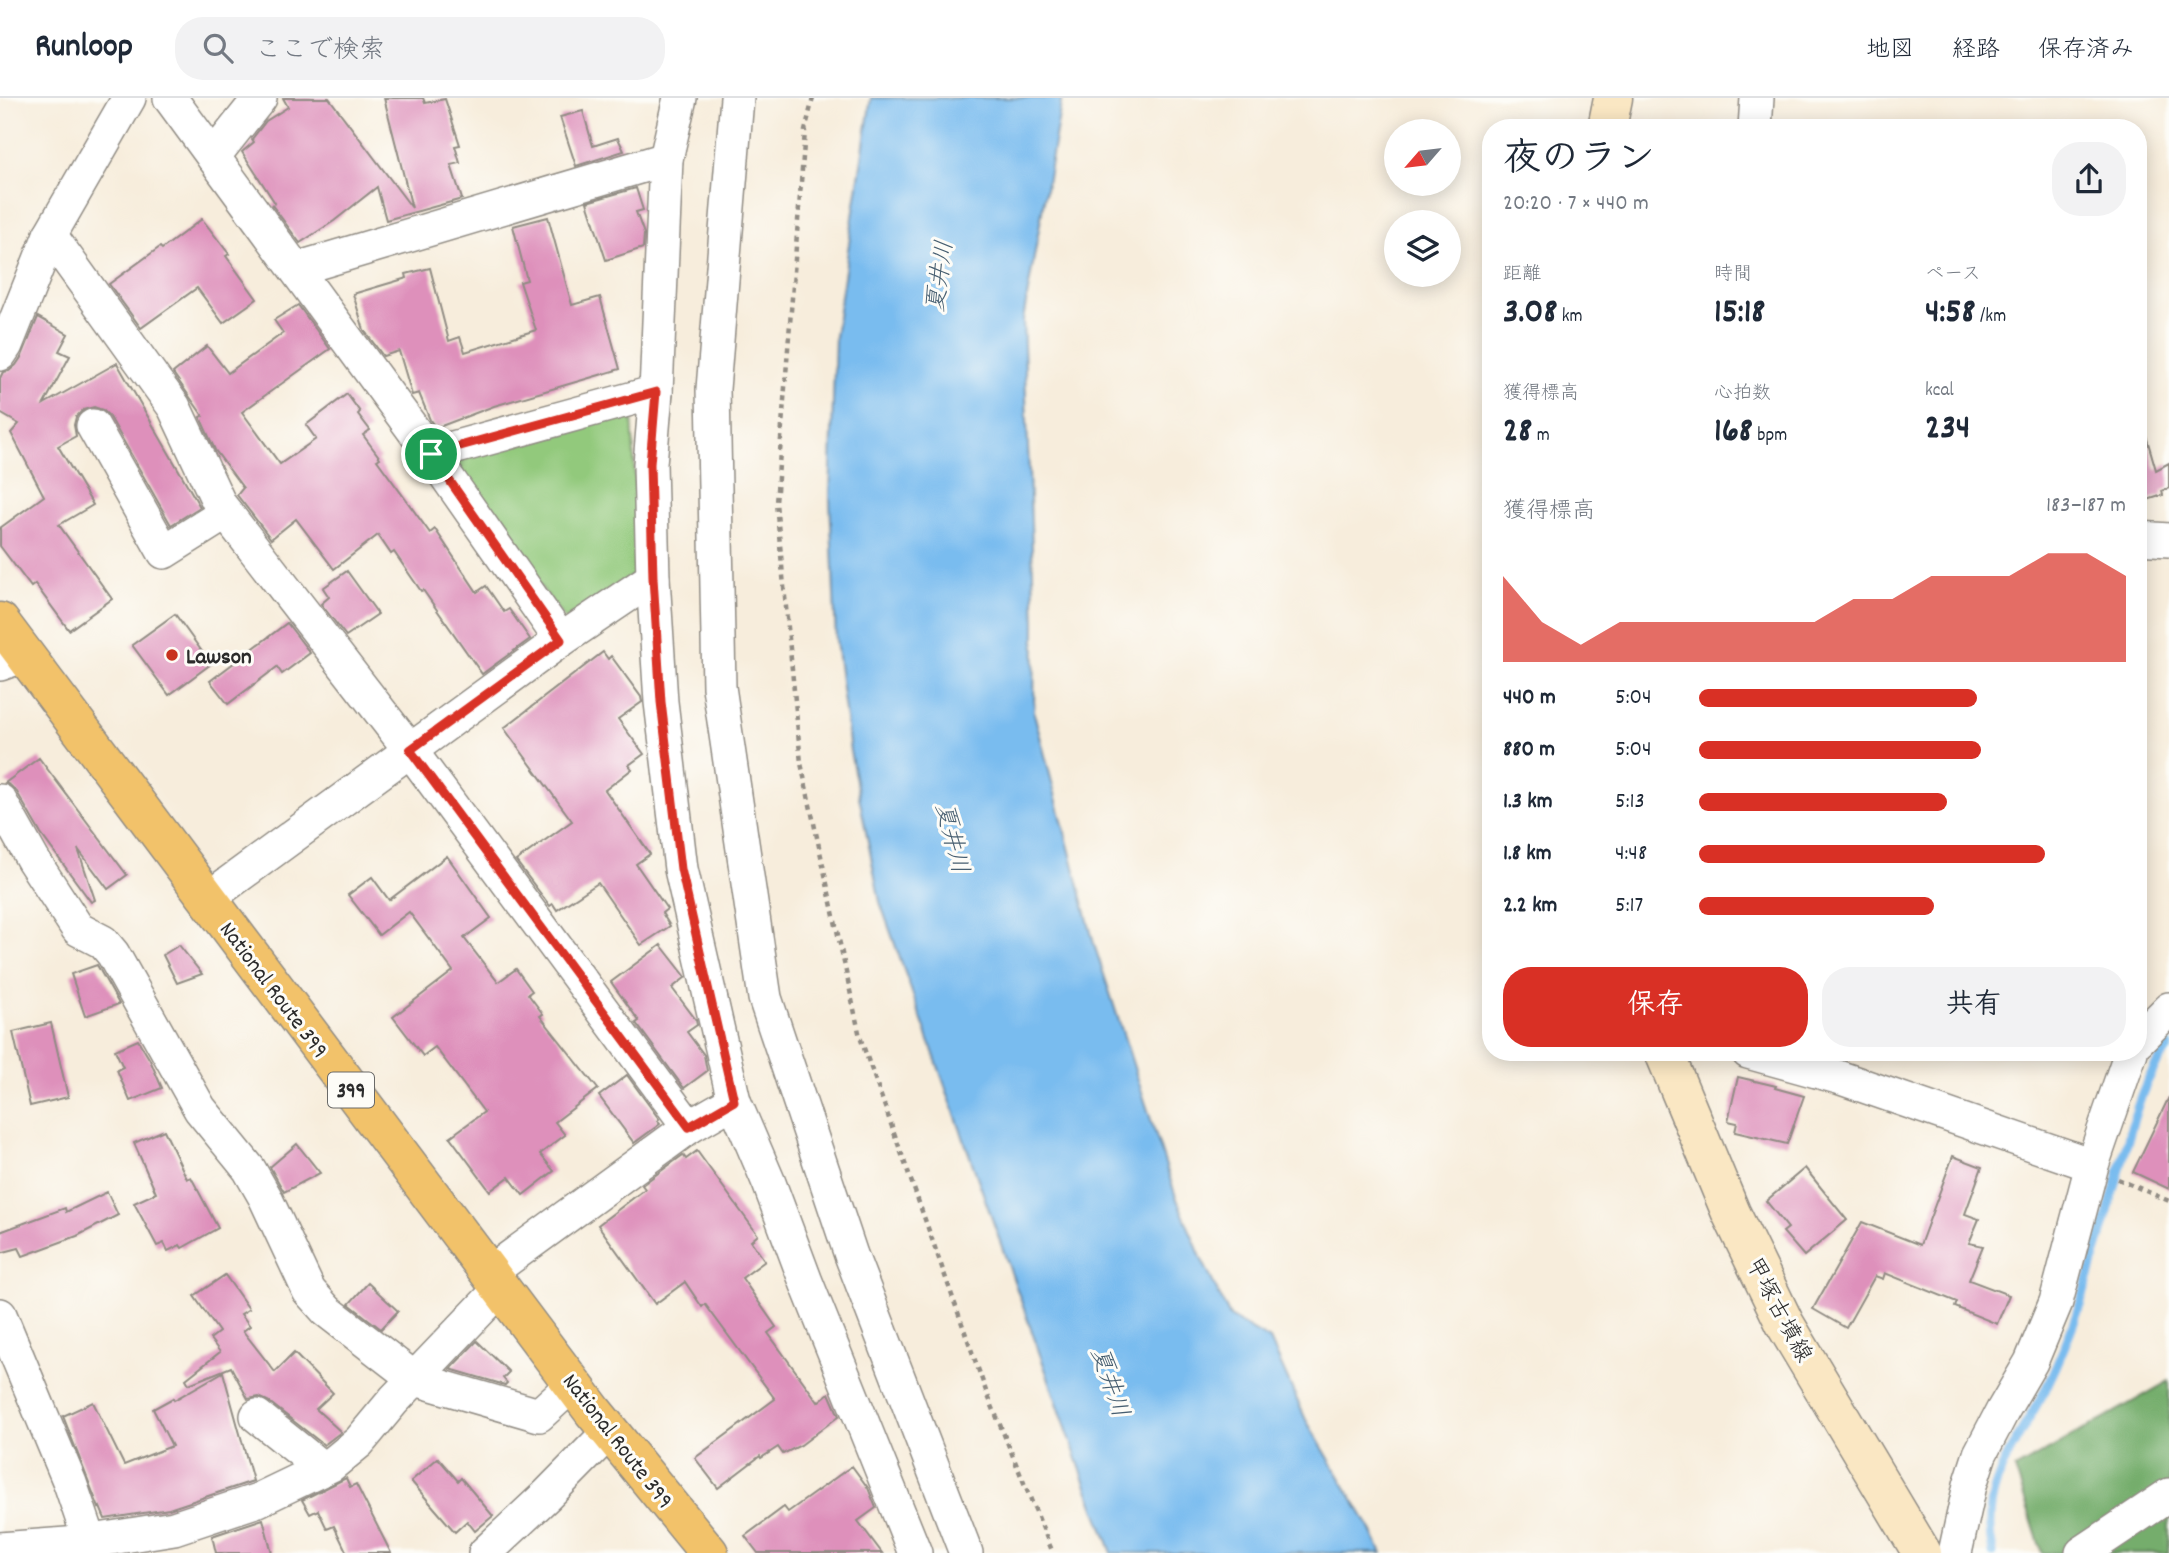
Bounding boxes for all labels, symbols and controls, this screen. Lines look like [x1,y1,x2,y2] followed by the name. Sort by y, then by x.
[175,17,665,80] search box
[35,25,133,72] text: Runloop
[199,29,237,67] icon: search
[255,33,385,70] text: ここで検索
[1866,34,1914,68] text: 地図
[1952,34,2000,68] text: 経路
[2038,34,2134,68] text: 保存済み
[1384,119,1461,196] north arrow
[1384,119,1461,287] map controls
[1503,134,1655,189] text: 夜のラン
[2052,142,2126,216] button: share
[1503,188,1649,221] text: 20:20 · 7 × 440 m
[1384,210,1461,287] button: layers
[920,238,964,314] water label: 夏井川
[1503,262,1541,289] text: 距離
[1714,262,1752,289] text: 時間
[1925,262,1981,289] text: ペース
[1503,289,1557,339] text: 3.08
[1714,289,1765,339] text: 15:18
[1925,289,1976,339] text: 4:58
[1557,304,1583,331] text: km
[1976,304,2006,331] text: /km
[1925,378,1954,405] text: kcal
[1503,381,1579,408] text: 獲得標高
[1714,381,1771,408] text: 心拍数
[1925,405,1970,455] text: 234
[1503,408,1532,458] text: 28
[1714,408,1753,458] text: 168
[1532,423,1550,450] text: m
[1753,423,1787,450] text: bpm
[401,424,461,484] pin
[412,435,450,473] icon: arrive
[2046,490,2126,523] text: 183–187 m
[1503,496,1595,529] text: 獲得標高
[186,642,252,675] place label: Lawson
[164,647,180,663] marker: Lawson
[1503,682,1556,715] text: 440 m
[1615,682,1652,715] text: 5:04
[1503,734,1555,767] text: 880 m
[1615,734,1652,767] text: 5:04
[1503,786,1553,819] text: 1.3 km
[1615,786,1645,819] text: 5:13
[925,800,975,878] water label: 夏井川
[1503,838,1552,871] text: 1.8 km
[1615,838,1647,871] text: 4:48
[1503,890,1557,923] text: 2.2 km
[1615,890,1643,923] text: 5:17
[210,916,335,1066] street label: National Route 399
[1503,967,1808,1047] button: 保存
[1822,967,2126,1047] button: 共有
[328,1072,374,1108] road number: 399
[1735,1252,1818,1369] street label: 甲塚古墳線
[1080,1343,1136,1423] water label: 夏井川
[553,1367,680,1517] street label: National Route 399

